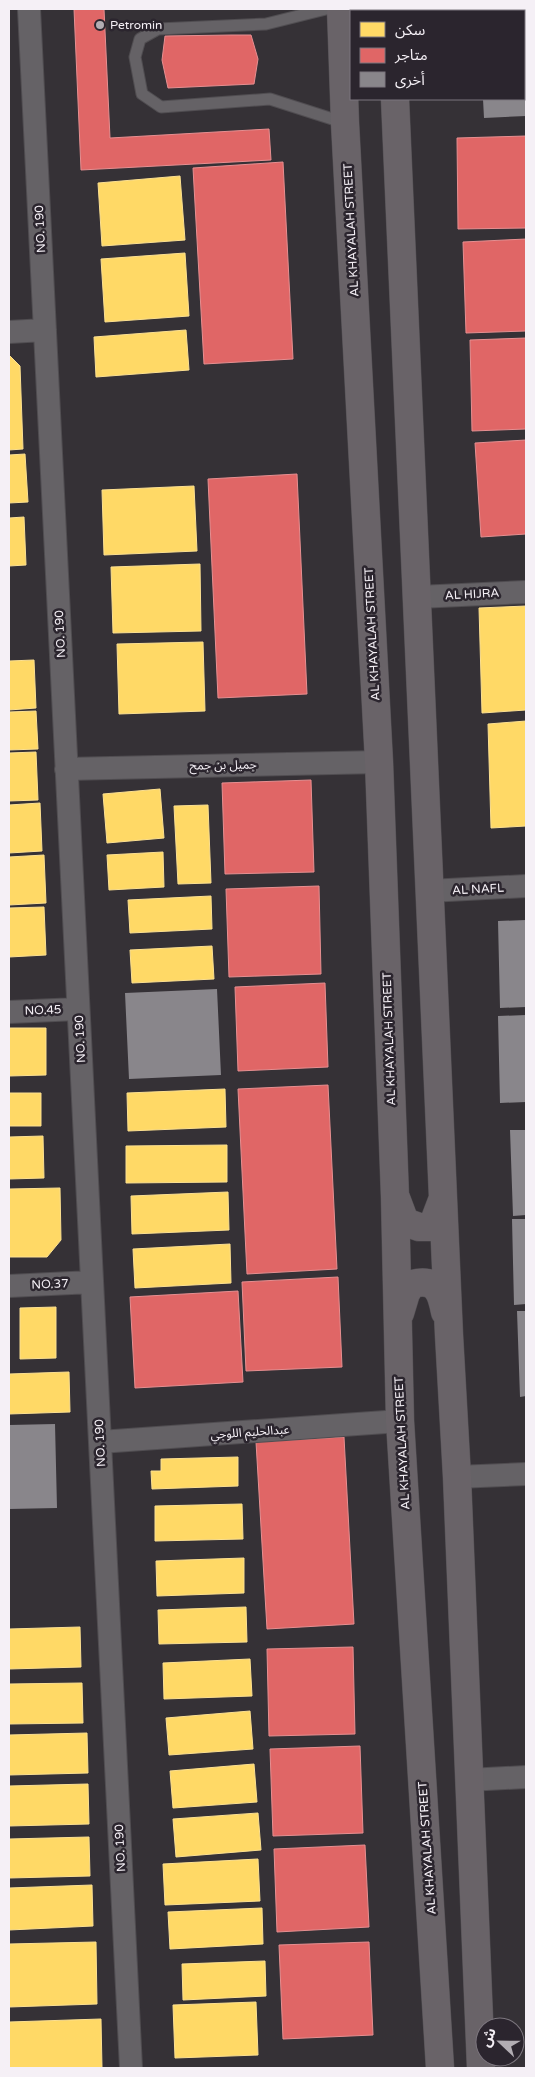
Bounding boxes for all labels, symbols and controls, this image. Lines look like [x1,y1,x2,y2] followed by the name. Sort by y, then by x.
[350,10,525,100] legend
[110,18,162,32] place label: Petromin
[94,19,106,31] marker: Petromin
[395,21,426,39] text: سكن
[394,46,428,64] text: متاجر
[395,71,425,89] text: أخرى
[340,162,361,297] street label: AL KHAYALAH STREET
[32,204,48,253] street label: NO. 190
[361,566,382,701] street label: AL KHAYALAH STREET
[444,586,500,602] street label: AL HIJRA
[52,609,68,658] street label: NO. 190
[189,757,257,775] street label: جميل بن جمح
[452,881,504,897] street label: AL NAFL
[380,971,398,1106] street label: AL KHAYALAH STREET
[24,1002,62,1018] street label: NO.45
[72,1014,88,1063] street label: NO. 190
[31,1276,69,1292] street label: NO.37
[391,1375,412,1510] street label: AL KHAYALAH STREET
[92,1418,108,1467] street label: NO. 190
[210,1422,290,1445] street label: عبدالحليم اللوجي
[415,1780,439,1915] street label: AL KHAYALAH STREET
[112,1823,128,1872] street label: NO. 190
[475,2017,525,2067] north arrow
[477,2025,500,2049] text: ش

